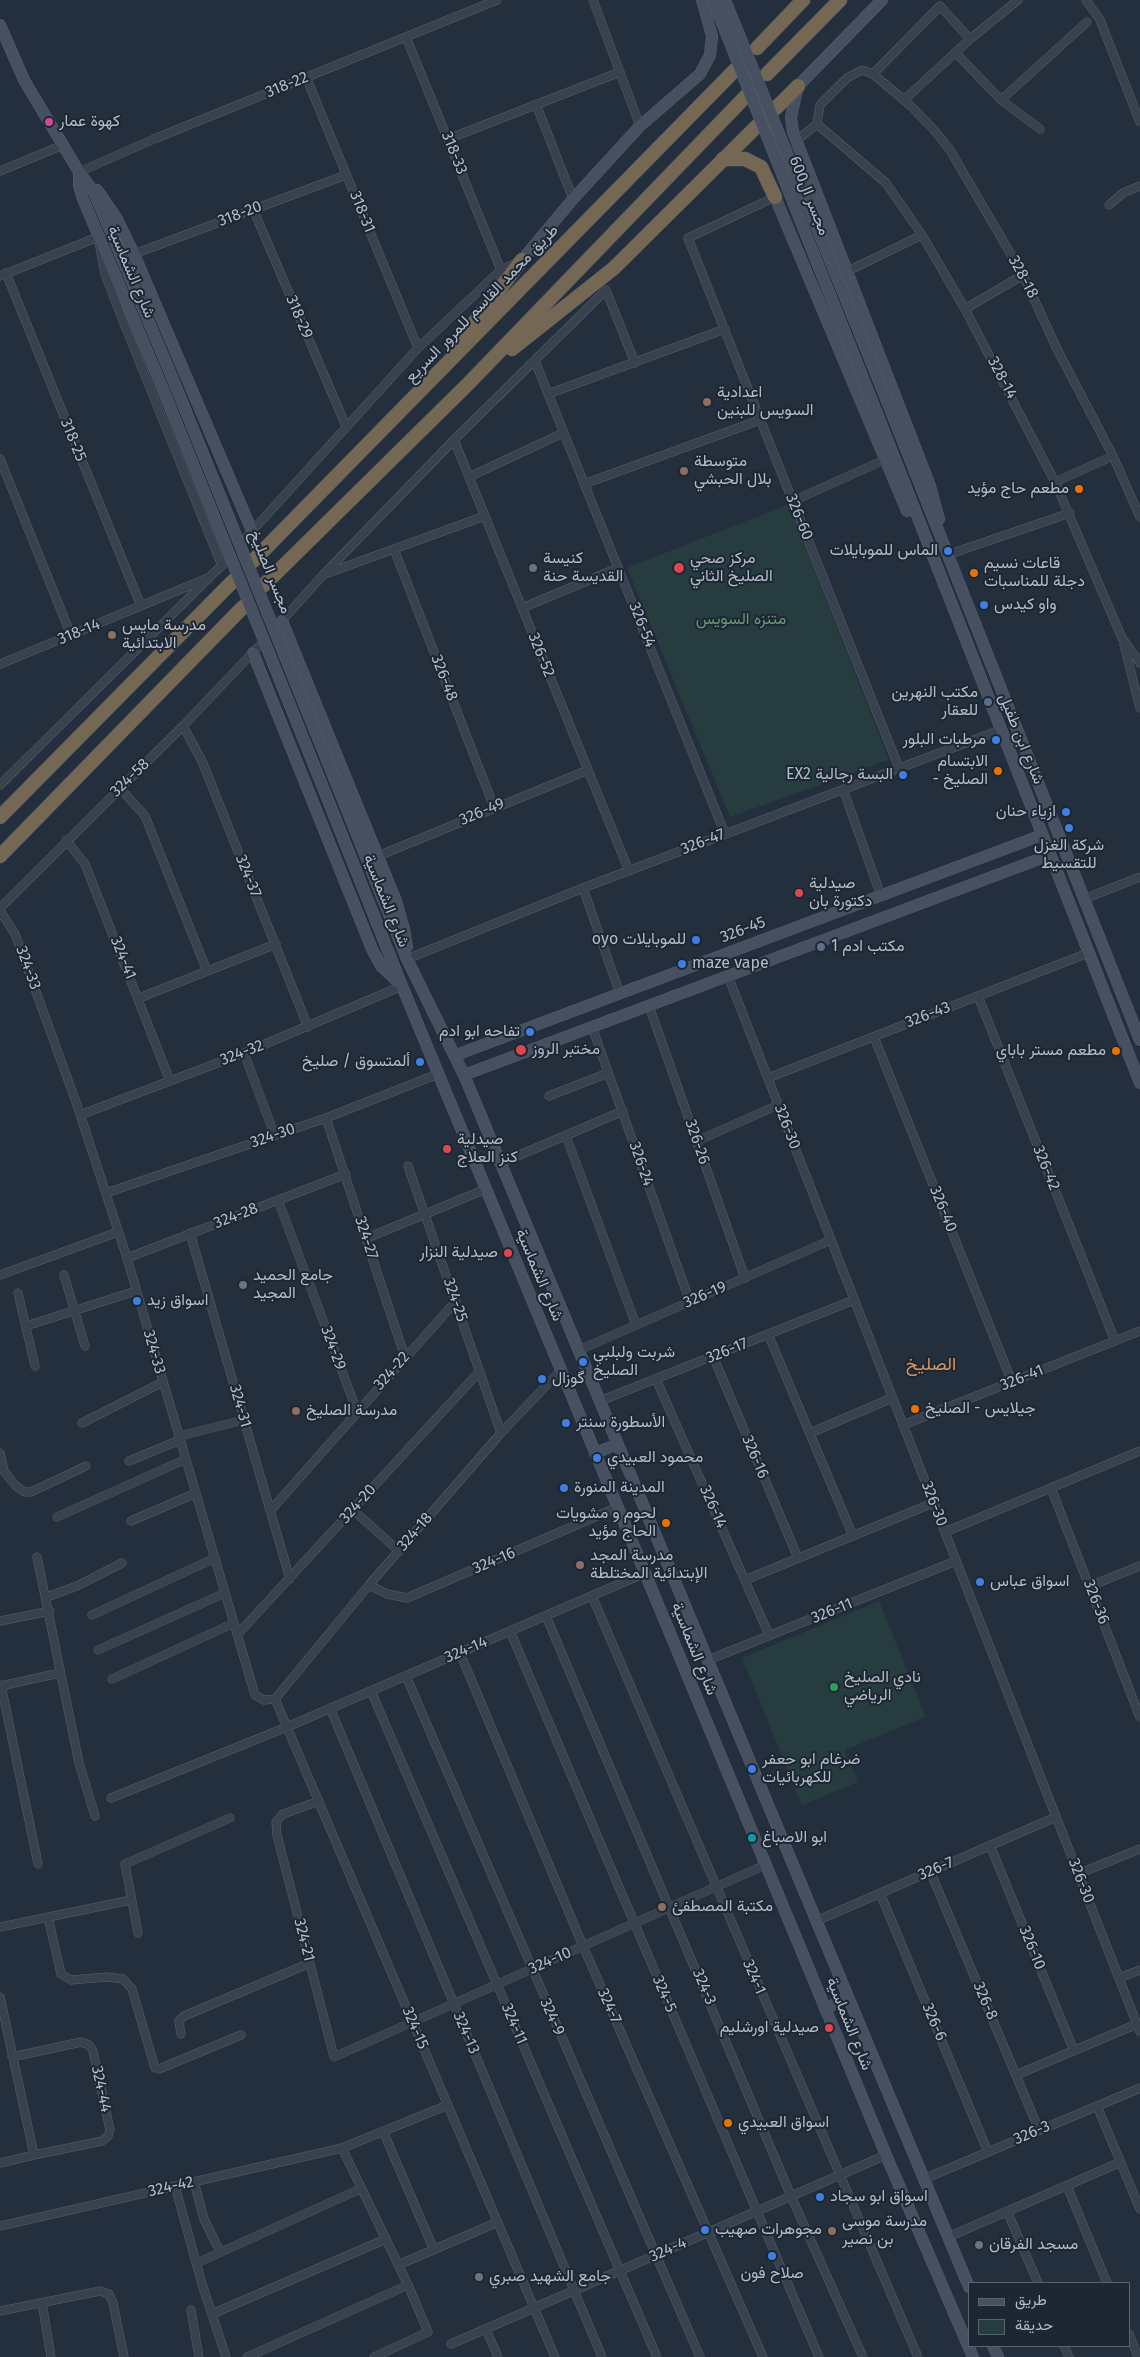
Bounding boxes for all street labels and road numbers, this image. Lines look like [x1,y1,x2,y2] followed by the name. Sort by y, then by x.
[263,68,311,102] street label: 318-22
[437,129,471,177] street label: 318-33
[784,154,834,238] street label: مجسر ال600
[345,188,379,236] street label: 318-31
[215,197,265,231] street label: 318-20
[401,221,563,387] street label: طريق محمد القاسم للمرور السريع
[103,223,159,321] street label: شارع الشماسية
[1004,252,1042,302] street label: 328-18
[281,293,317,341] street label: 318-29
[983,353,1021,403] street label: 328-14
[56,416,90,464] street label: 318-25
[781,491,817,543] street label: 326-60
[245,528,295,616] street label: مجسر الصليخ
[624,600,660,650] street label: 326-54
[55,615,103,649] street label: 318-14
[523,630,559,680] street label: 326-52
[426,652,462,704] street label: 326-48
[994,691,1048,787] street label: شارع ابن طفيل
[106,755,154,801] street label: 324-58
[457,794,507,830] street label: 326-49
[678,825,728,859] street label: 326-47
[231,852,265,900] street label: 324-37
[359,852,413,950] street label: شارع الشماسية
[718,913,768,947] street label: 326-45
[106,934,140,982] street label: 324-41
[11,943,45,993] street label: 324-33
[903,998,953,1032] street label: 326-43
[218,1036,266,1070] street label: 324-32
[770,1102,804,1152] street label: 326-30
[680,1117,714,1167] street label: 326-26
[248,1119,298,1153] street label: 324-30
[624,1139,658,1189] street label: 326-24
[1028,1143,1064,1193] street label: 326-42
[925,1183,961,1235] street label: 326-40
[211,1199,261,1233] street label: 324-28
[350,1214,382,1262] street label: 324-27
[511,1226,567,1324] street label: شارع الشماسية
[439,1275,471,1325] street label: 324-25
[681,1277,729,1313] street label: 326-19
[316,1323,350,1373] street label: 324-29
[139,1328,169,1376] street label: 324-33
[703,1334,751,1368] street label: 326-17
[370,1348,414,1394] street label: 324-22
[998,1361,1046,1395] street label: 326-41
[225,1382,255,1430] street label: 324-31
[737,1433,773,1481] street label: 326-16
[917,1479,951,1529] street label: 326-30
[335,1480,381,1528] street label: 324-20
[695,1483,731,1531] street label: 326-14
[393,1509,437,1555] street label: 324-18
[470,1543,518,1579] street label: 324-16
[1079,1577,1113,1627] street label: 326-36
[808,1594,856,1628] street label: 326-11
[667,1600,721,1698] street label: شارع الشماسية
[442,1632,490,1668] street label: 324-14
[915,1853,957,1885] street label: 326-7
[1064,1856,1098,1906] street label: 326-30
[289,1916,319,1964] street label: 324-21
[1015,1923,1049,1973] street label: 326-10
[526,1943,574,1979] street label: 324-10
[738,1957,770,1997] street label: 324-1
[688,1966,720,2008] street label: 324-3
[648,1973,680,2015] street label: 324-5
[822,1975,876,2073] street label: شارع الشماسية
[968,1979,1002,2023] street label: 326-8
[593,1985,625,2027] street label: 324-7
[535,1996,569,2038] street label: 324-9
[917,2000,951,2044] street label: 326-6
[497,2001,531,2047] street label: 324-11
[398,2004,432,2052] street label: 324-15
[449,2009,483,2057] street label: 324-13
[87,2064,115,2114] street label: 324-44
[1011,2117,1053,2149] street label: 326-3
[146,2172,196,2202] street label: 324-42
[646,2233,690,2267] street label: 324-4

